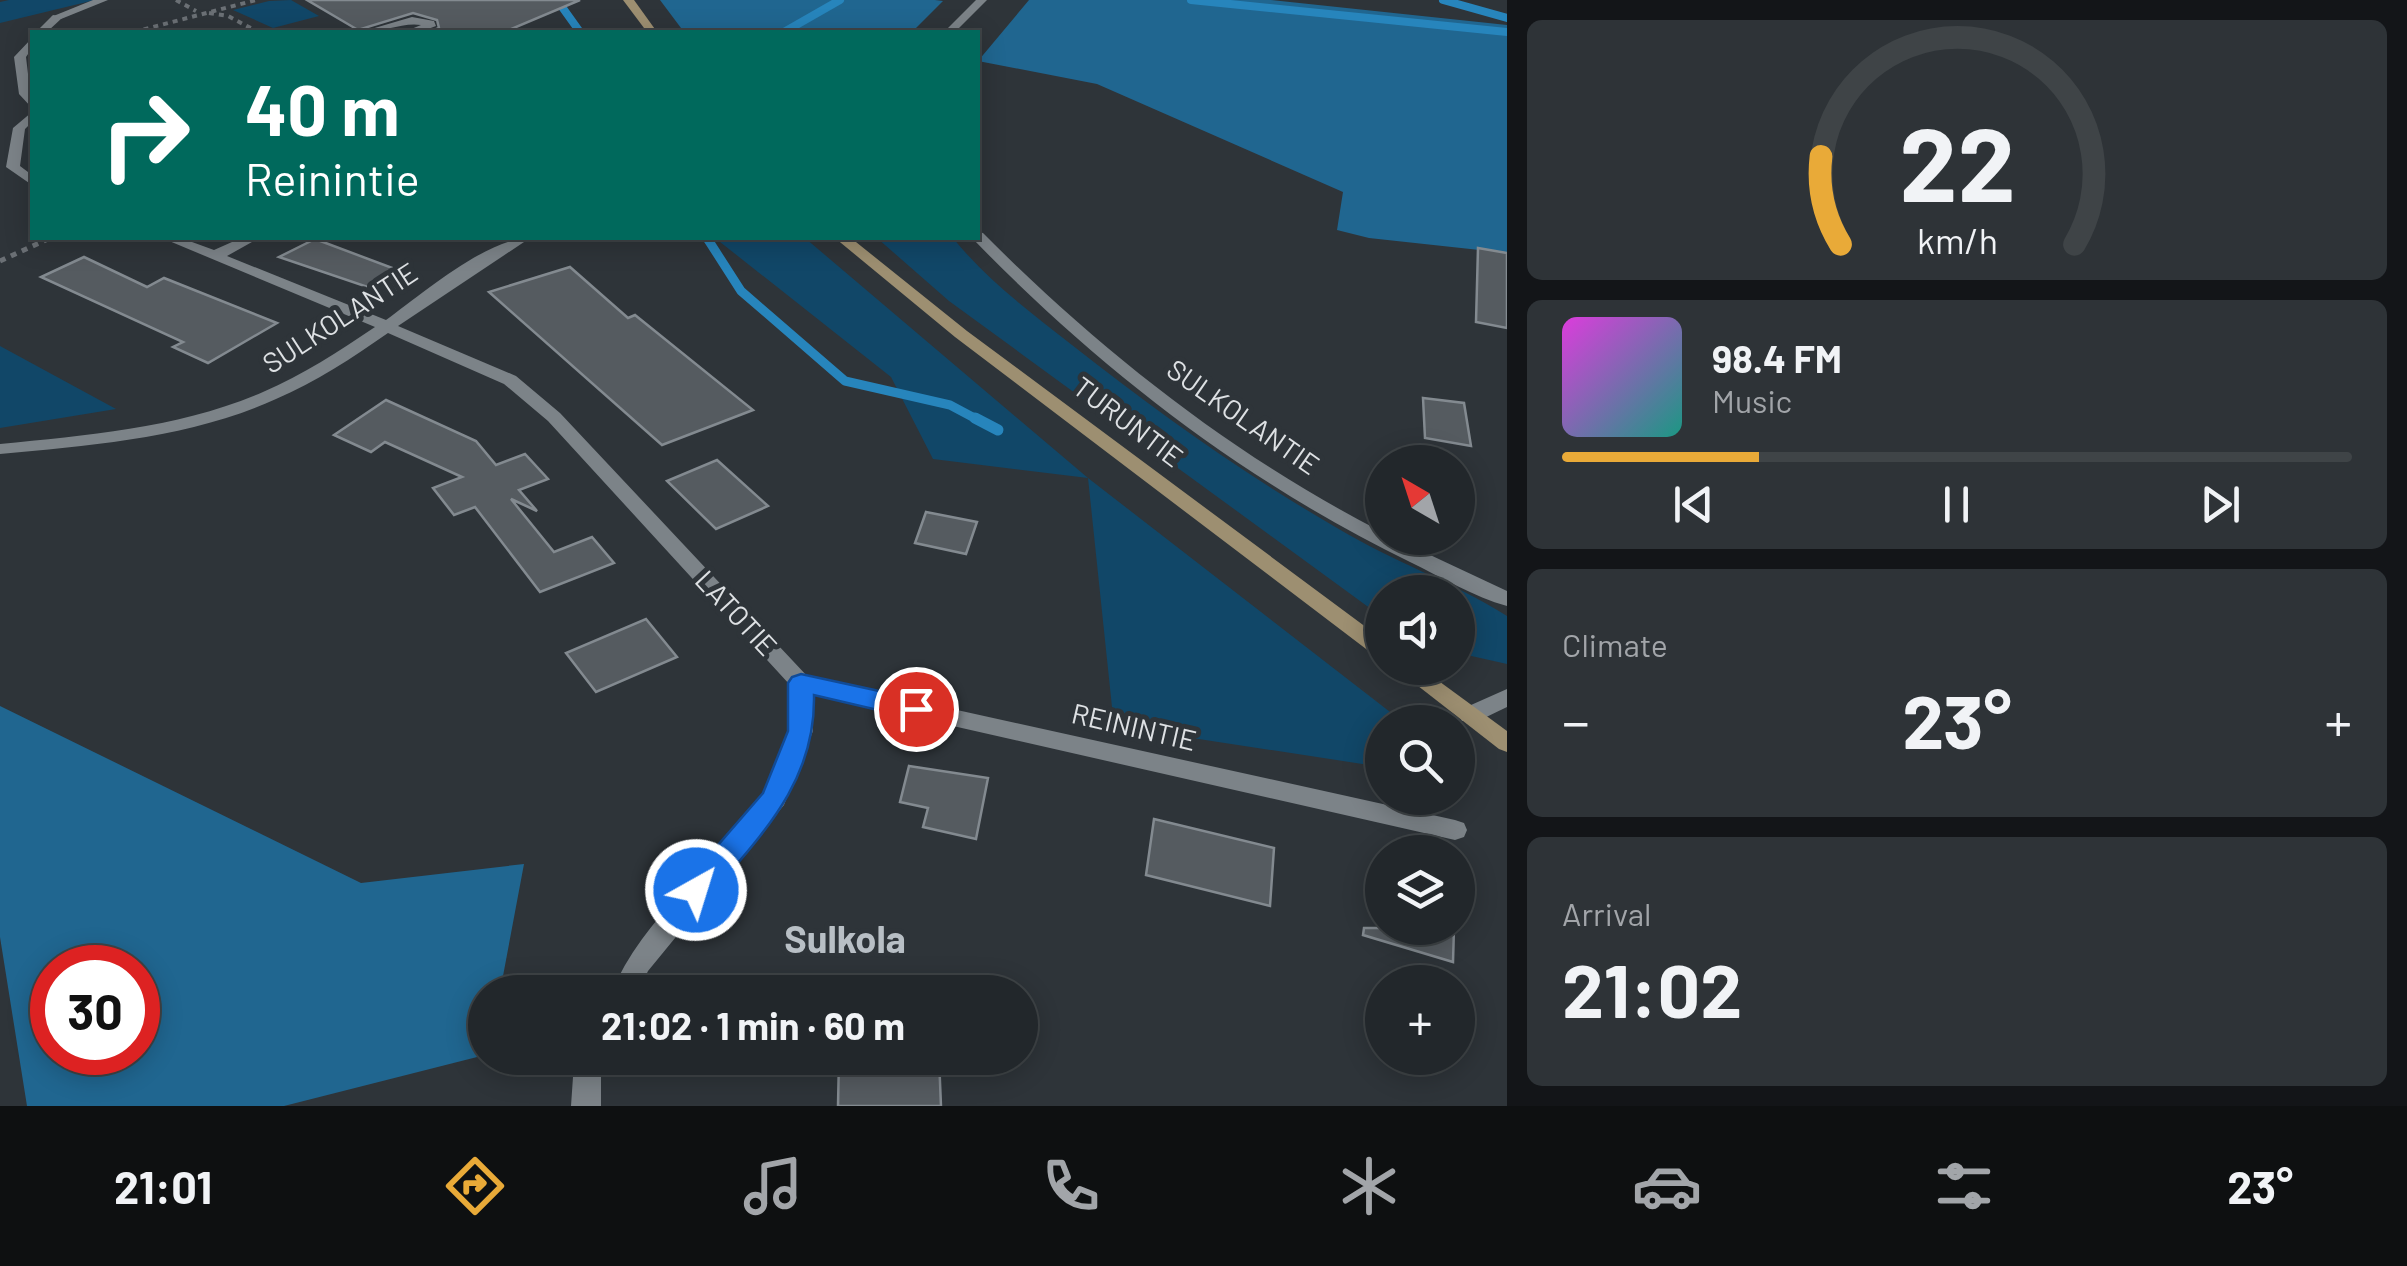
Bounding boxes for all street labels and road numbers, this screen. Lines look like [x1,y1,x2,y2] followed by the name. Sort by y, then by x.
[256,255,423,380] street label: SULKOLANTIE
[1161,351,1326,481] street label: SULKOLANTIE
[1067,369,1190,473] street label: TURUNTIE
[689,563,785,662] street label: LATOTIE
[1069,695,1200,757] street label: REININTIE

